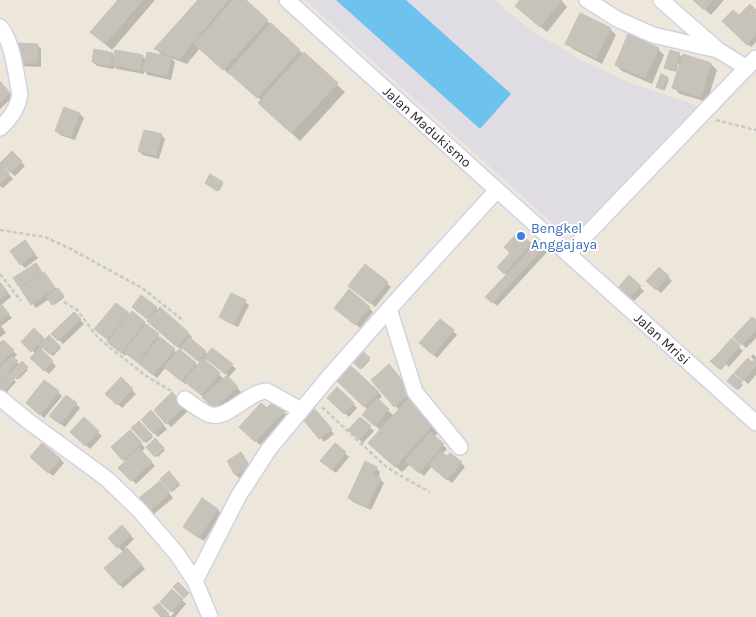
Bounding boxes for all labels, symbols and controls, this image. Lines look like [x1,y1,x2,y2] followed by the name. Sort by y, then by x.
[379,83,475,171] street label: Jalan Madukismo
[531,220,597,253] place label: Bengkel Anggajaya
[515,230,527,242] marker: Bengkel Anggajaya
[631,309,693,369] street label: Jalan Mrisi

